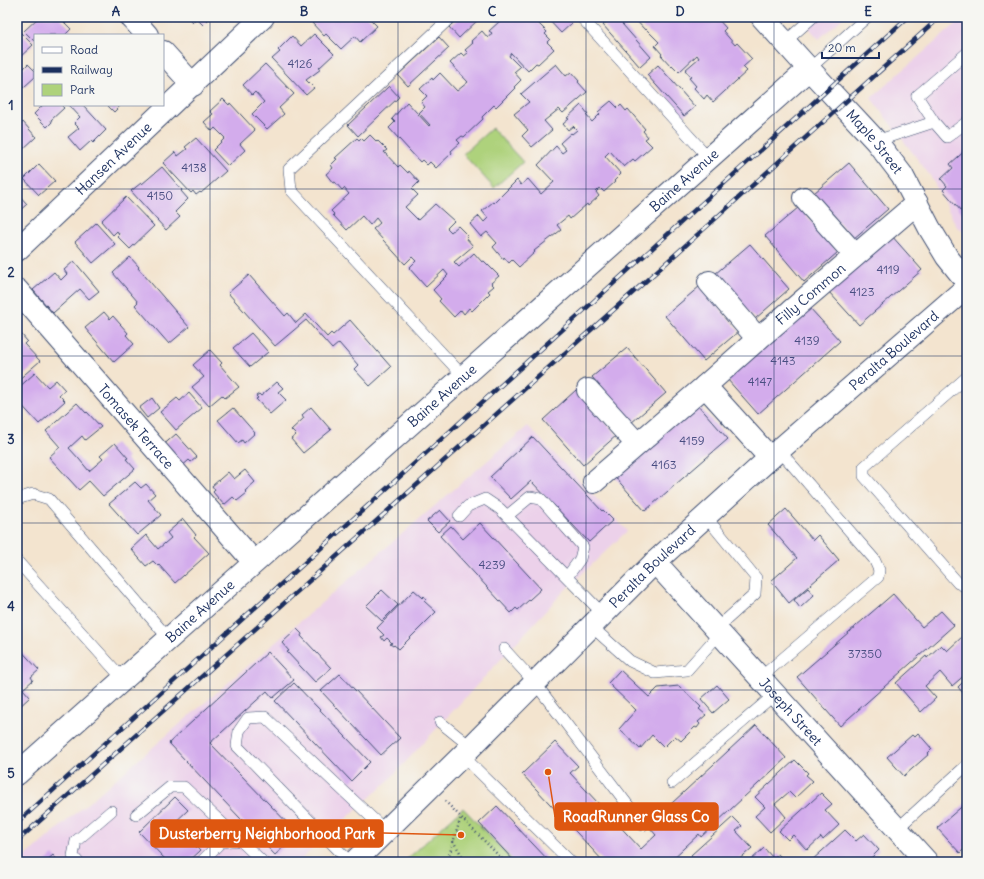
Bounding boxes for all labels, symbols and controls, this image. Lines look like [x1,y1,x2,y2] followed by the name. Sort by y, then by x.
[112,3,121,20] text: A
[300,3,309,20] text: B
[488,3,497,20] text: C
[675,3,685,20] text: D
[864,3,872,20] text: E
[34,34,164,106] legend
[822,34,879,60] scale bar
[828,40,856,55] text: 20 m
[70,42,98,57] text: Road
[287,56,313,71] house number: 4126
[70,62,113,77] text: Railway
[70,82,95,97] text: Park
[8,97,14,114] text: 1
[842,106,907,178] street label: Maple Street
[72,118,156,199] street label: Hansen Avenue
[646,145,722,216] street label: Baine Avenue
[181,160,207,175] house number: 4138
[147,188,173,203] house number: 4150
[772,259,849,329] street label: Filly Common
[876,262,900,277] house number: 4119
[7,264,15,281] text: 2
[850,284,875,299] house number: 4123
[845,307,942,394] street label: Peralta Boulevard
[794,333,820,348] house number: 4139
[770,353,796,368] house number: 4143
[404,360,480,431] street label: Baine Avenue
[748,374,772,389] house number: 4147
[94,380,178,473] street label: Tomasek Terrace
[7,431,15,448] text: 3
[679,433,705,448] house number: 4159
[651,457,677,472] house number: 4163
[605,521,699,612] street label: Peralta Boulevard
[478,557,506,572] house number: 4239
[162,576,238,647] street label: Baine Avenue
[7,598,15,615] text: 4
[848,646,882,661] house number: 37350
[755,674,826,750] street label: Joseph Street
[7,765,15,782] text: 5
[555,803,718,830] callout: RoadRunner Glass Co
[563,807,710,826] text: RoadRunner Glass Co
[151,820,383,847] callout: Dusterberry Neighborhood Park
[159,824,376,844] text: Dusterberry Neighborhood Park

